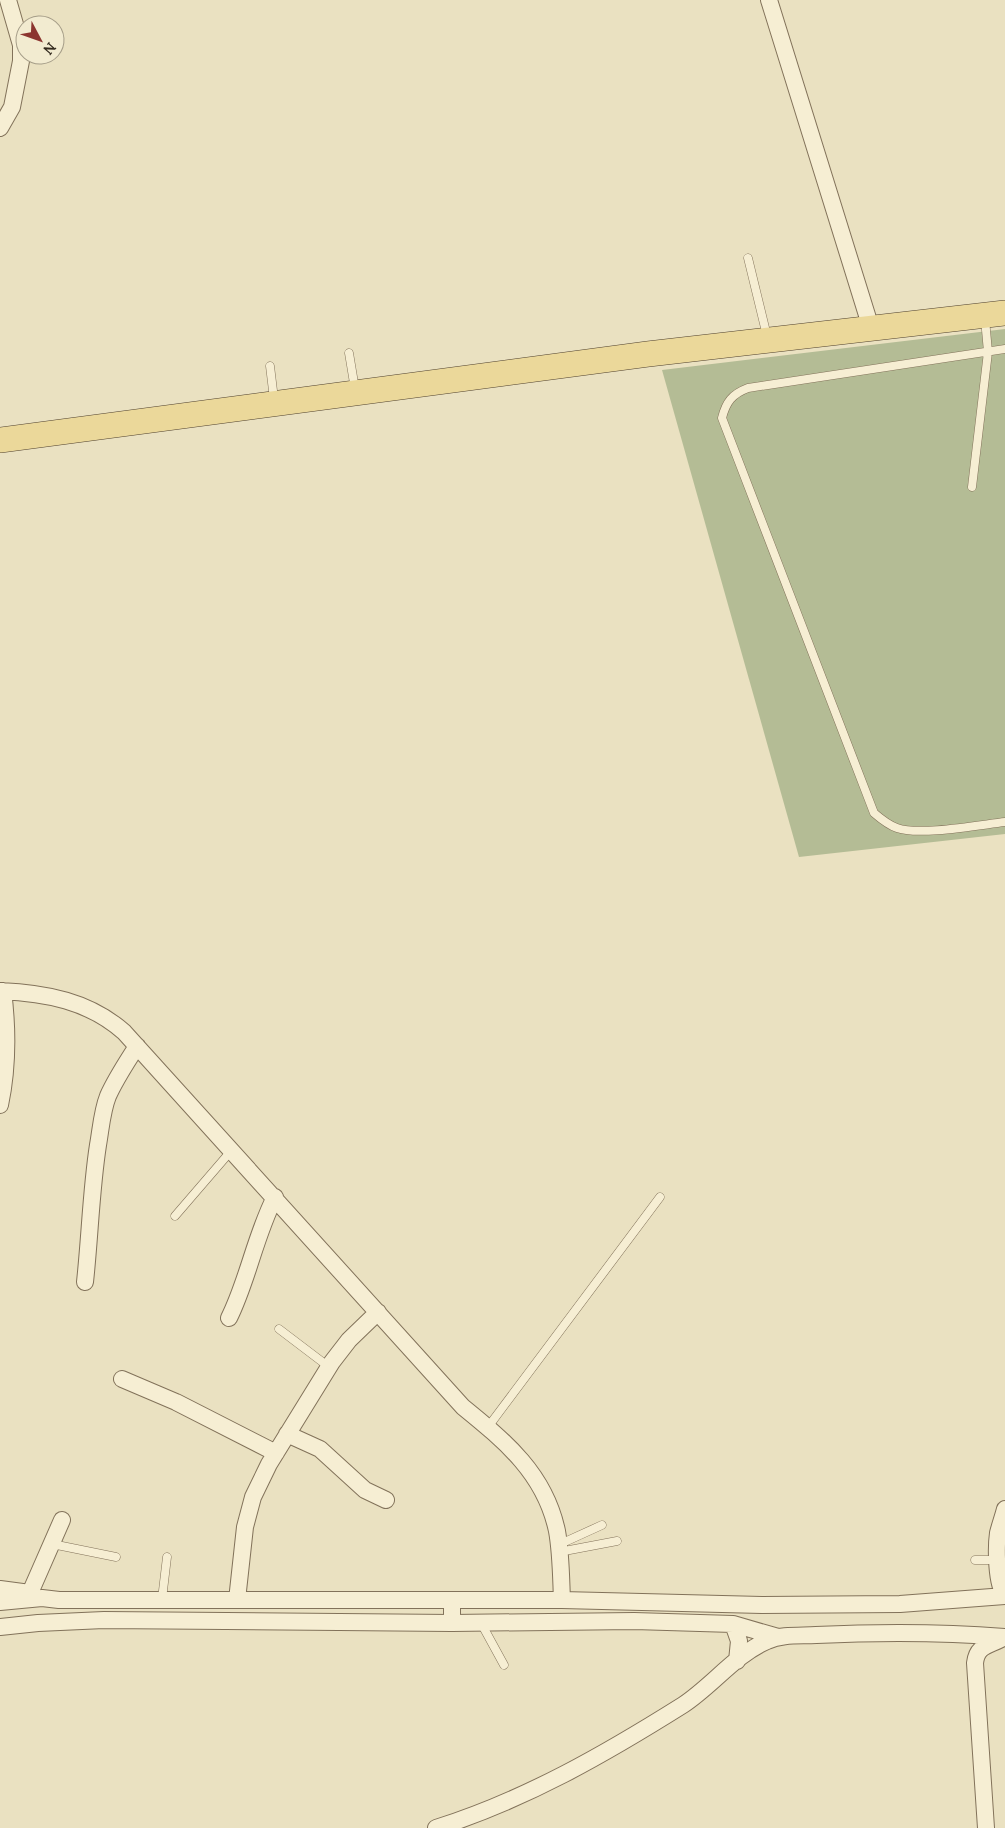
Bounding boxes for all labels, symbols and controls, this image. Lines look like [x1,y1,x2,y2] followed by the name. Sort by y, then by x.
[15,15,65,65] north arrow
[39,39,60,59] text: N

